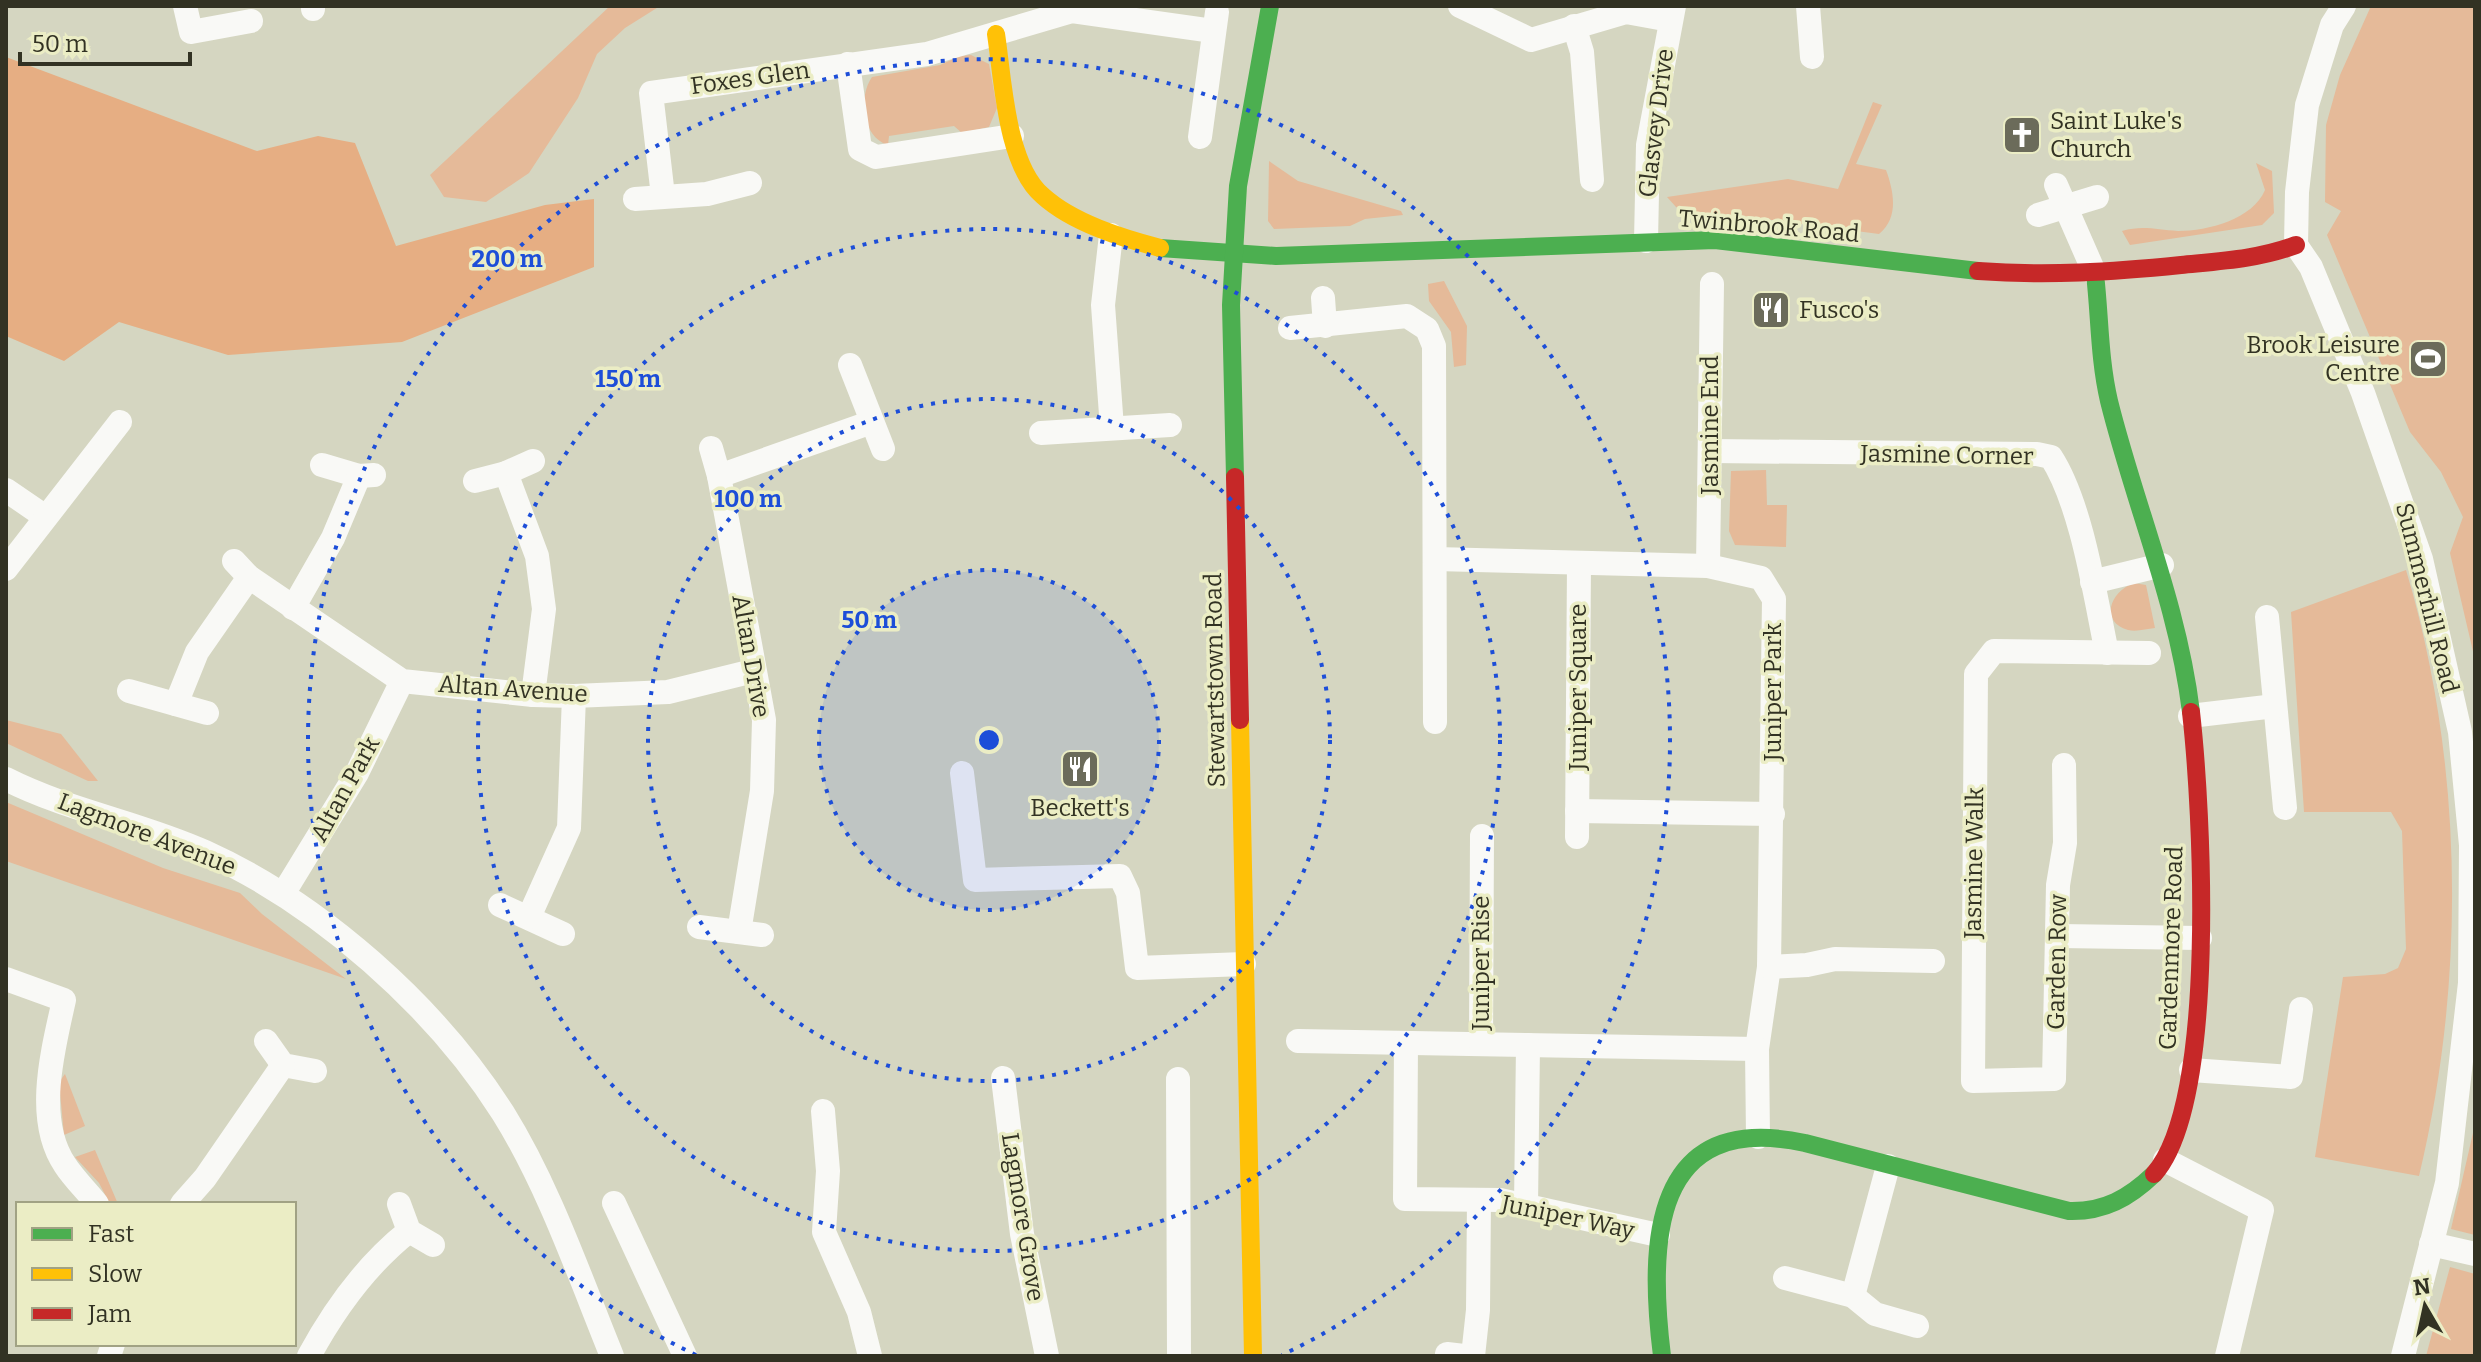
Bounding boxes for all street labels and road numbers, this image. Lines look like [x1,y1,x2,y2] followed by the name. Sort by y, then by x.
[1633,47,1679,199] street label: Glasvey Drive
[689,56,811,100] street label: Foxes Glen
[1677,204,1861,248] street label: Twinbrook Road
[1696,355,1724,496] street label: Jasmine End
[1859,439,2034,471] street label: Jasmine Corner
[2390,500,2464,696] street label: Summerhill Road
[1199,572,1231,788] street label: Stewartstown Road
[726,592,776,720] street label: Altan Drive
[1564,604,1592,771] street label: Juniper Square
[1759,622,1787,762] street label: Juniper Park
[437,670,589,708] street label: Altan Avenue
[305,731,385,846] street label: Altan Park
[54,787,240,881] street label: Lagmore Avenue
[1959,787,1989,940] street label: Jasmine Walk
[2153,845,2189,1051] street label: Gardenmore Road
[2042,893,2072,1030] street label: Garden Row
[1467,896,1495,1031] street label: Juniper Rise
[996,1131,1050,1303] street label: Lagmore Grove
[1498,1189,1637,1245] street label: Juniper Way

